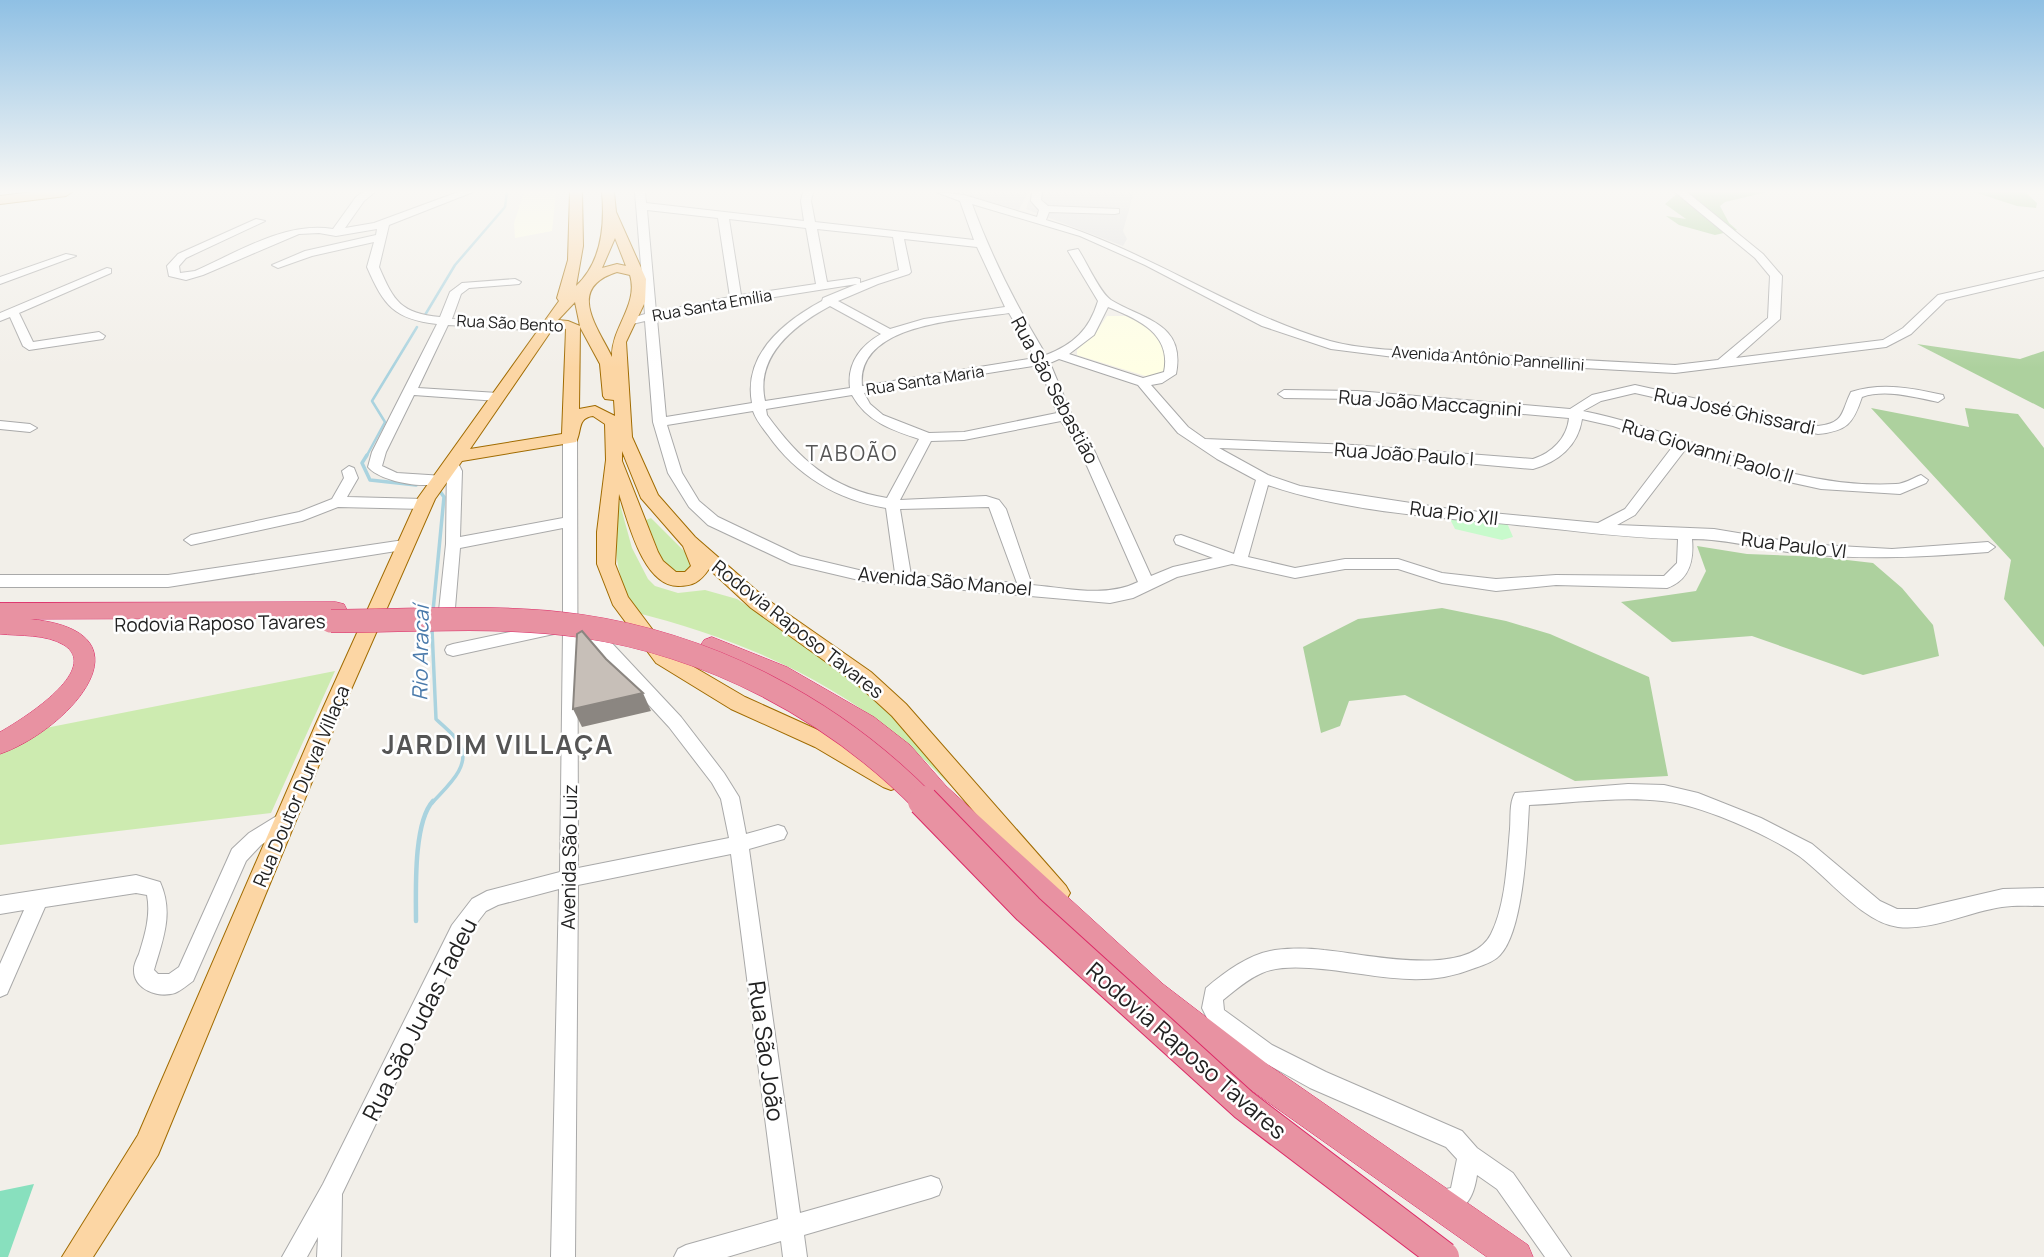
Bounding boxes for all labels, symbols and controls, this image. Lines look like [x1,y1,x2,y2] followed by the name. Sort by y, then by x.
[650,284,774,326] street label: Rua Santa Emília
[456,309,564,337] street label: Rua São Bento
[1005,312,1105,468] street label: Rua São Sebastião
[1391,340,1585,376] street label: Avenida Antônio Pannellini
[864,360,986,400] street label: Rua Santa Maria
[1652,381,1818,441] street label: Rua José Ghissardi
[1337,384,1523,422] street label: Rua João Maccagnini
[1619,413,1797,489] street label: Rua Giovanni Paolo II
[1333,436,1475,472] street label: Rua João Paulo I
[805,439,899,467] district label: TABOÃO
[1408,495,1500,531] street label: Rua Pio XII
[1740,526,1848,564] street label: Rua Paulo VI
[707,554,889,704] street label: Rodovia Raposo Tavares
[857,560,1033,602] street label: Avenida São Manoel
[405,601,435,701] water label: Rio Aracaí
[114,608,326,638] street label: Rodovia Raposo Tavares
[247,681,355,891] street label: Rua Doutor Durval Villaça
[382,726,614,762] district label: JARDIM VILLAÇA
[555,784,583,930] street label: Avenida São Luiz
[354,912,484,1126] street label: Rua São Judas Tadeu
[1080,954,1294,1146] street label: Rodovia Raposo Tavares
[741,979,793,1123] street label: Rua São João

